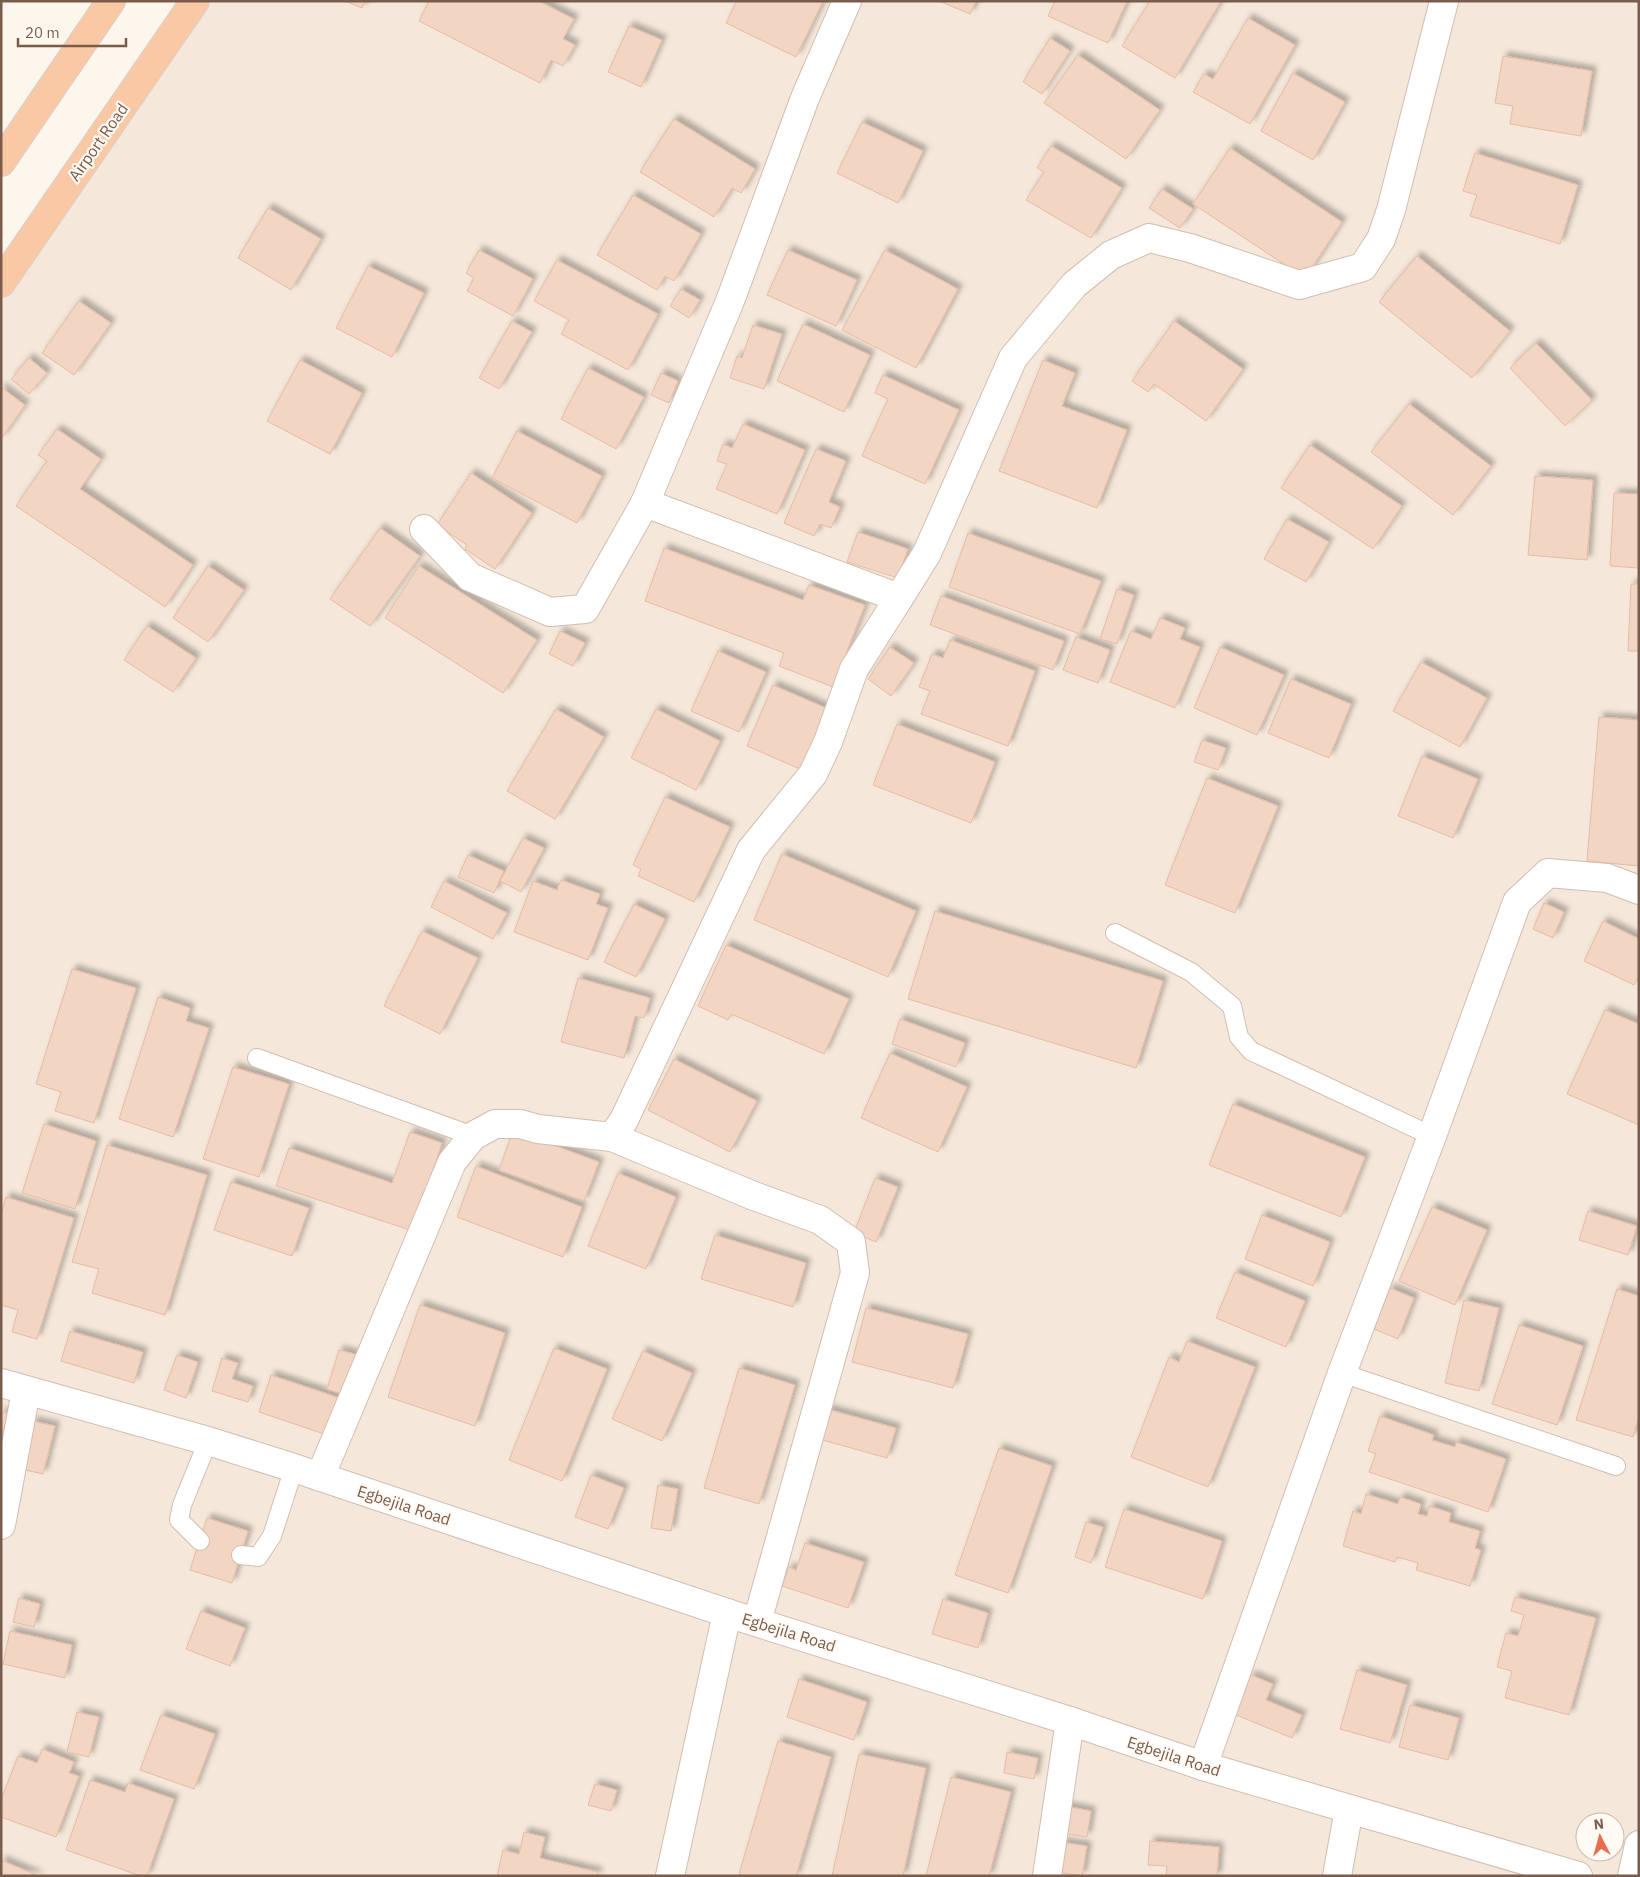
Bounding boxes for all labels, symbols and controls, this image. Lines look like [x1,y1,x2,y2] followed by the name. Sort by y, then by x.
[18,15,125,47] scale bar
[25,23,60,42] text: 20 m
[64,99,132,185] street label: Airport Road
[355,1480,453,1530] street label: Egbejila Road
[740,1608,838,1656] street label: Egbejila Road
[1125,1731,1223,1781] street label: Egbejila Road
[1575,1812,1625,1862] north arrow
[1593,1815,1605,1834] text: N

